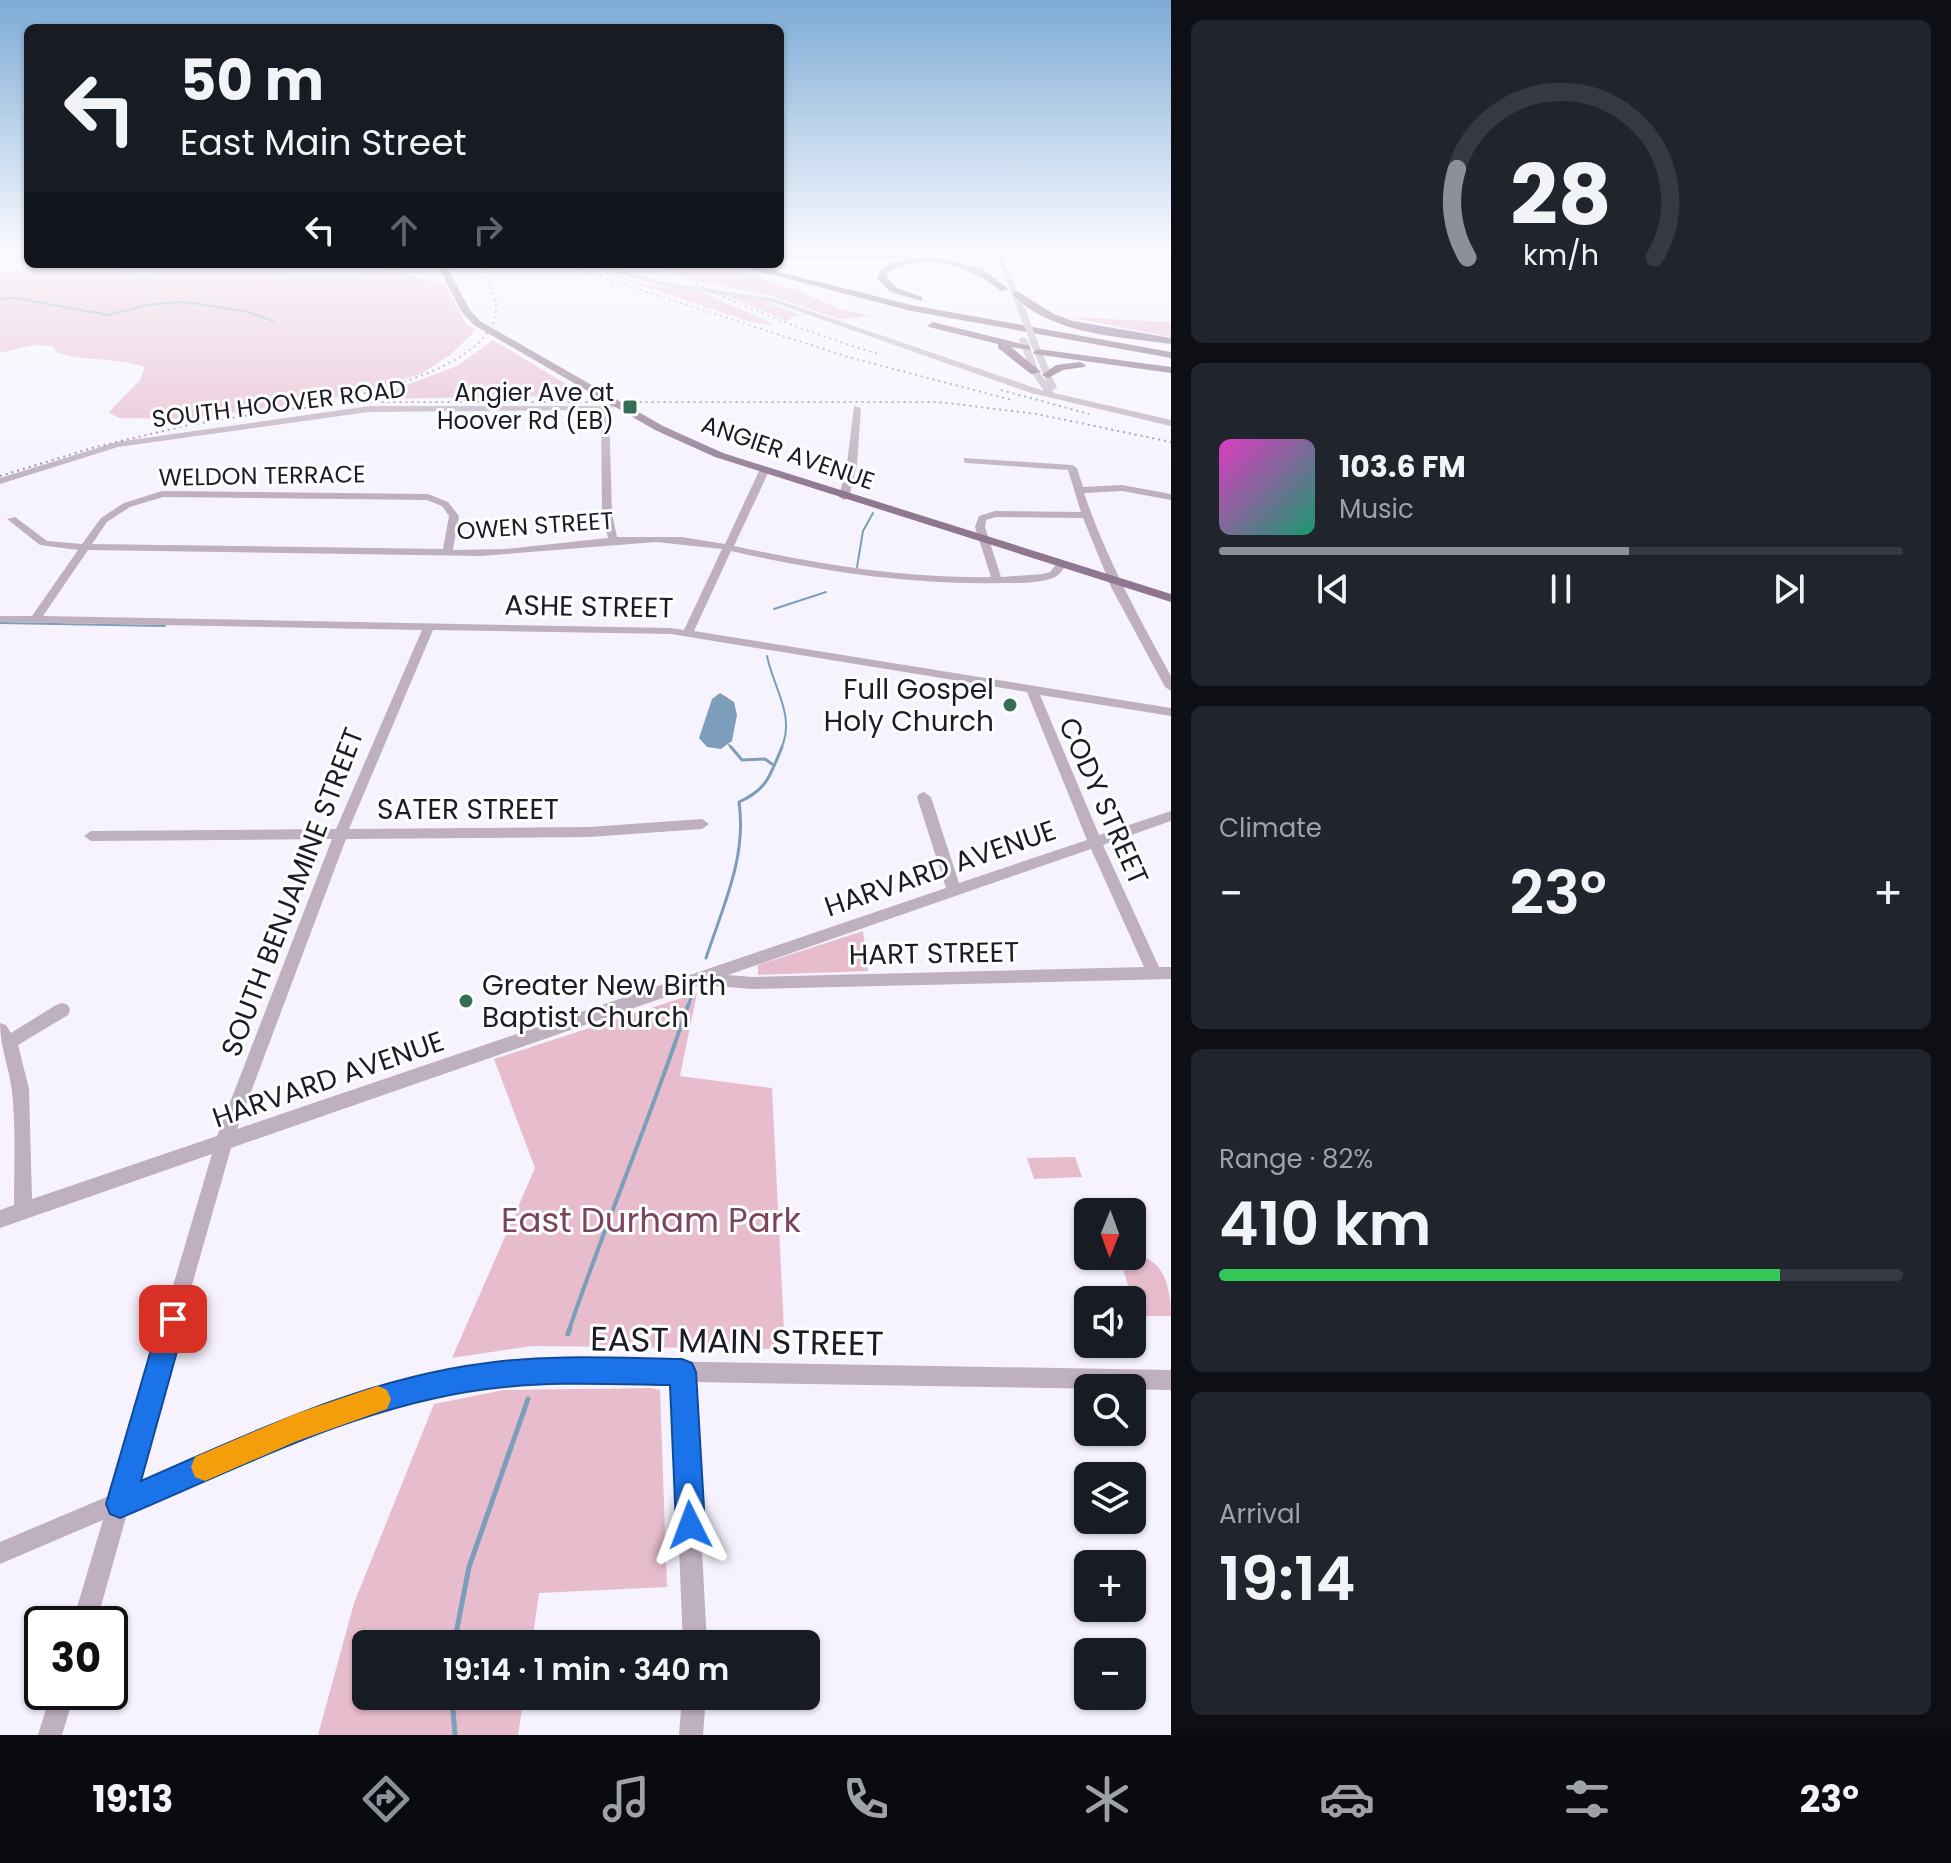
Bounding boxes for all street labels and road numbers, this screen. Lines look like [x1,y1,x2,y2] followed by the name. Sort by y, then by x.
[150,372,408,435] street label: SOUTH HOOVER ROAD
[697,407,879,498] street label: ANGIER AVENUE
[158,457,366,494] street label: WELDON TERRACE
[455,504,615,547] street label: OWEN STREET
[504,586,674,627] street label: ASHE STREET
[1049,711,1158,891] street label: CODY STREET
[212,722,373,1062] street label: SOUTH BENJAMINE STREET
[377,790,559,829] street label: SATER STREET
[819,811,1061,926] street label: HARVARD AVENUE
[848,933,1020,974] street label: HART STREET
[207,1022,449,1137] street label: HARVARD AVENUE
[590,1314,884,1368] street label: EAST MAIN STREET

